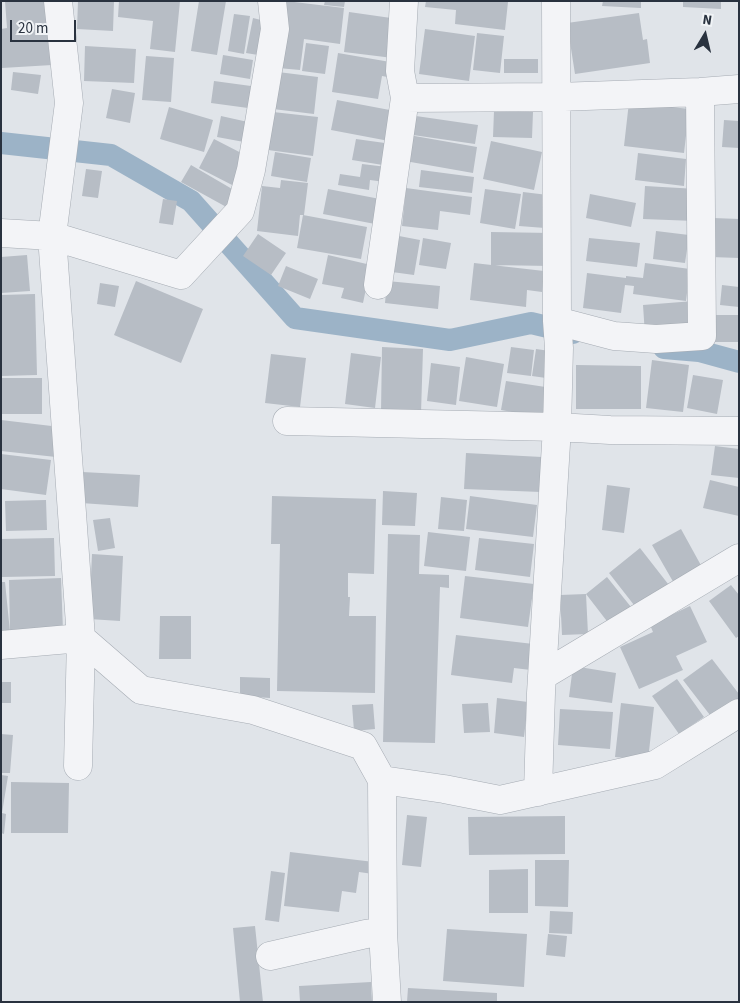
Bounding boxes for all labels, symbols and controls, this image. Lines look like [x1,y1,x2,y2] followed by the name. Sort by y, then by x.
[12,10,79,42] scale bar
[680,10,730,60] north arrow
[701,10,714,31] text: N
[18,18,48,39] text: 20 m

